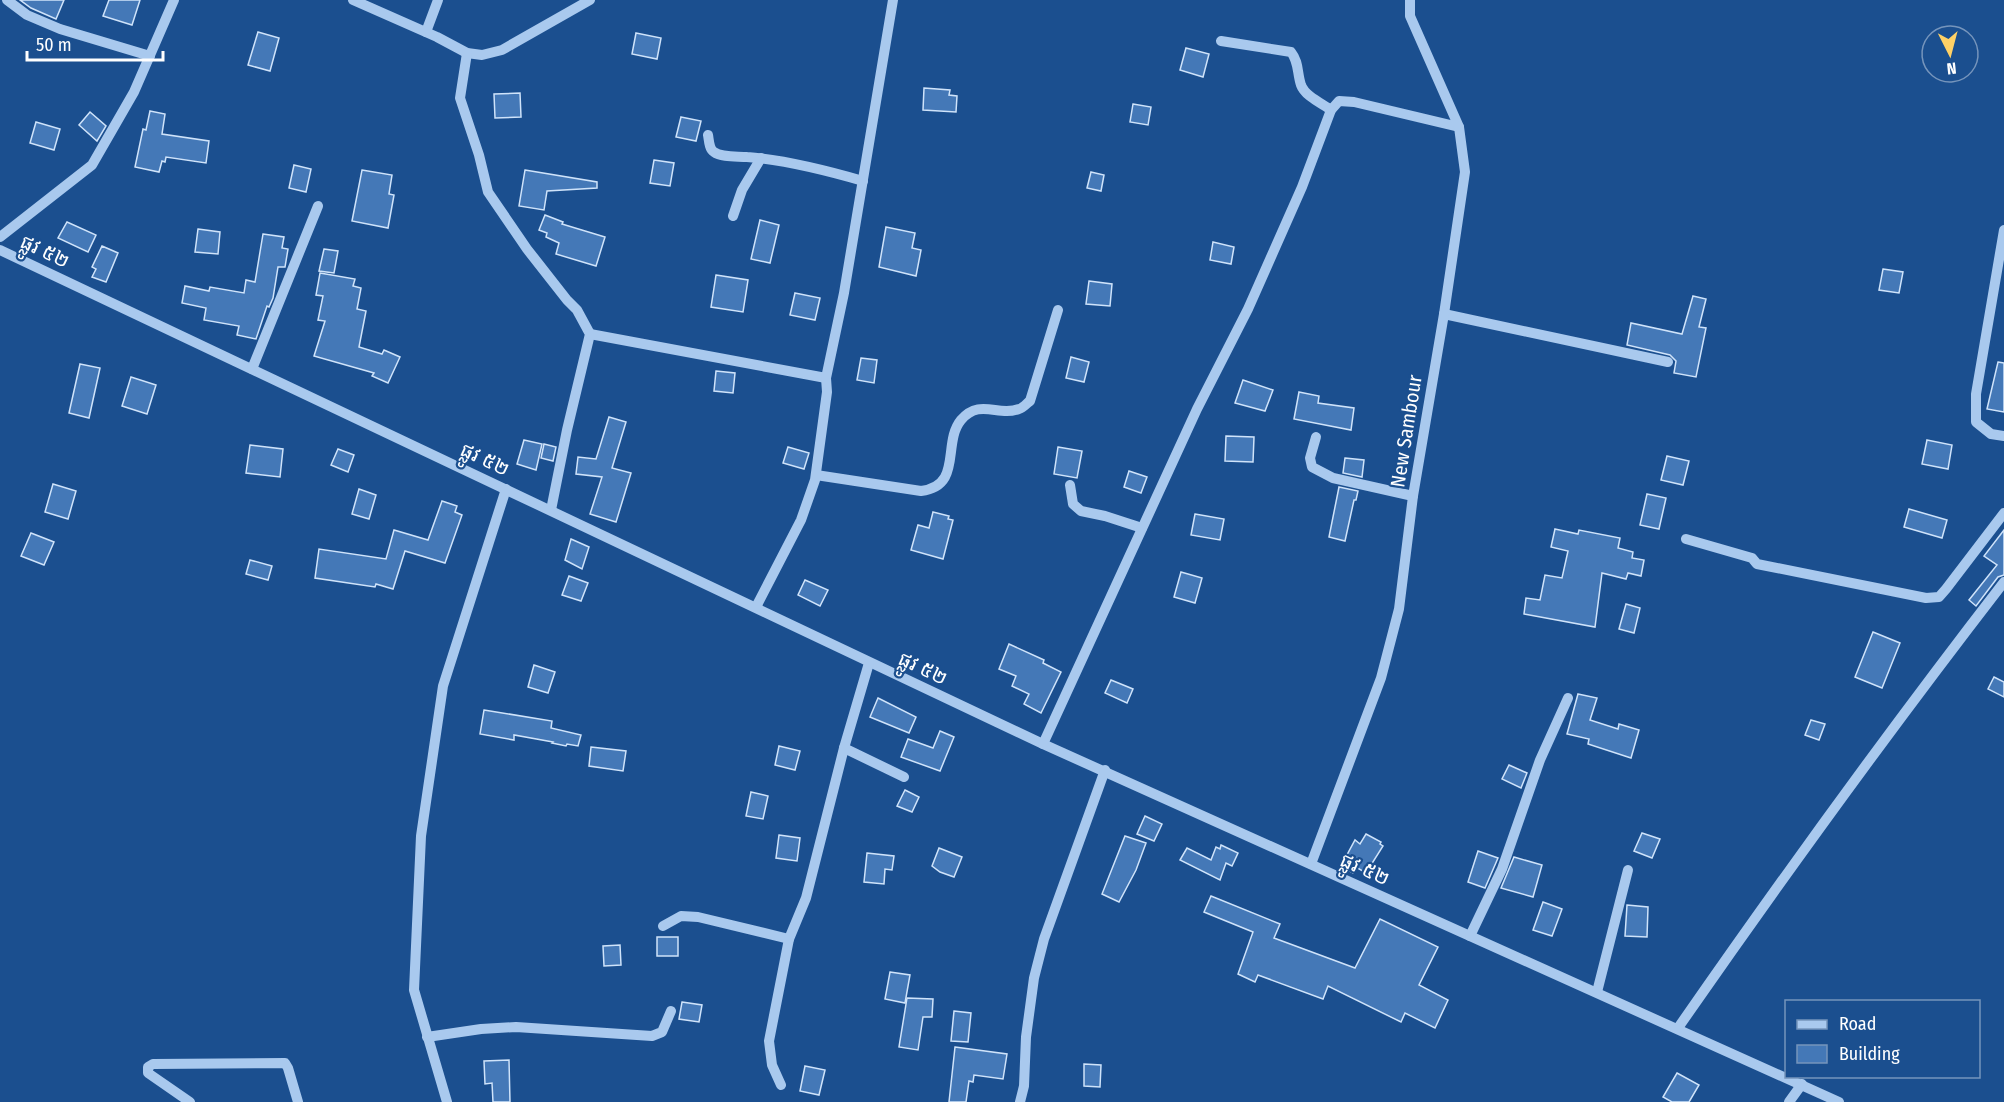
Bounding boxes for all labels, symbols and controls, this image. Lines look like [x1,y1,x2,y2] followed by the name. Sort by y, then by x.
[27,24,164,62] scale bar
[1920,24,1980,84] north arrow
[36,34,72,56] text: 50 m
[1946,58,1957,78] text: N
[14,229,73,279] street label: ផ្លូវ ៥២
[1385,373,1427,489] street label: New Sambour
[454,437,513,487] street label: ផ្លូវ ៥២
[892,646,951,696] street label: ផ្លូវ ៥២
[1334,848,1393,897] street label: ផ្លូវ ៥២
[1785,1000,1980,1078] legend
[1839,1013,1876,1035] text: Road
[1839,1043,1900,1065] text: Building

